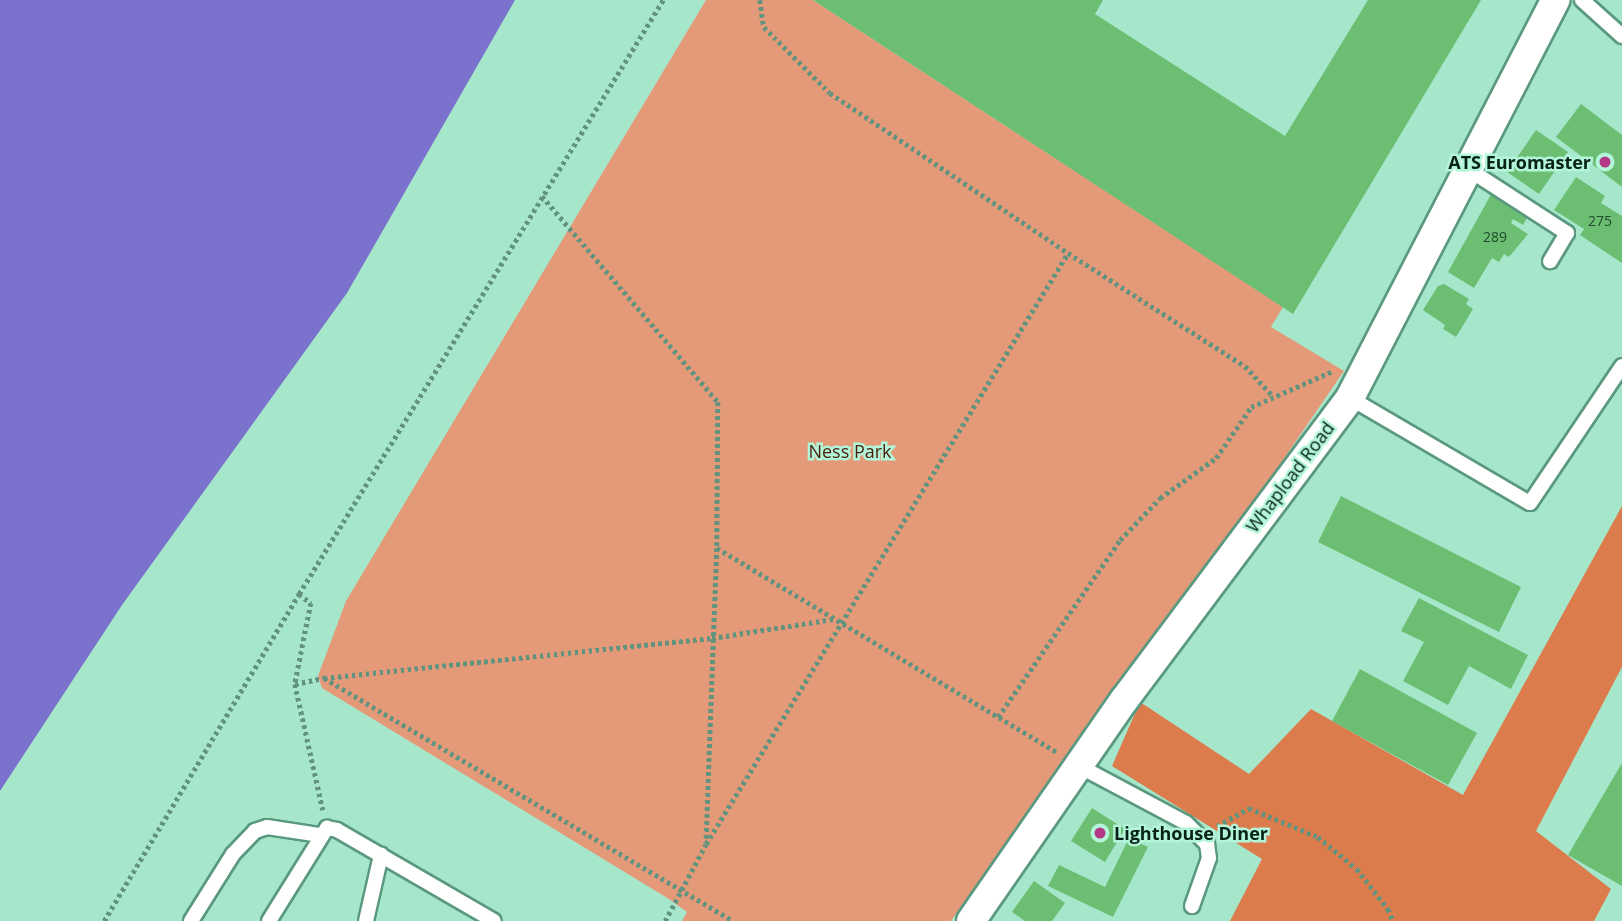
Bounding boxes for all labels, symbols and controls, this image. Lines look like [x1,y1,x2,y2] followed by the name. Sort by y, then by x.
[1448,151,1591,173] place label: ATS Euromaster
[1597,154,1613,170] marker: ATS Euromaster
[1588,213,1612,229] house number: 275
[1483,229,1507,245] house number: 289
[1241,418,1339,536] street label: Whapload Road
[808,440,892,462] park label: Ness Park
[1114,822,1268,844] place label: Lighthouse Diner
[1092,825,1108,841] marker: Lighthouse Diner

